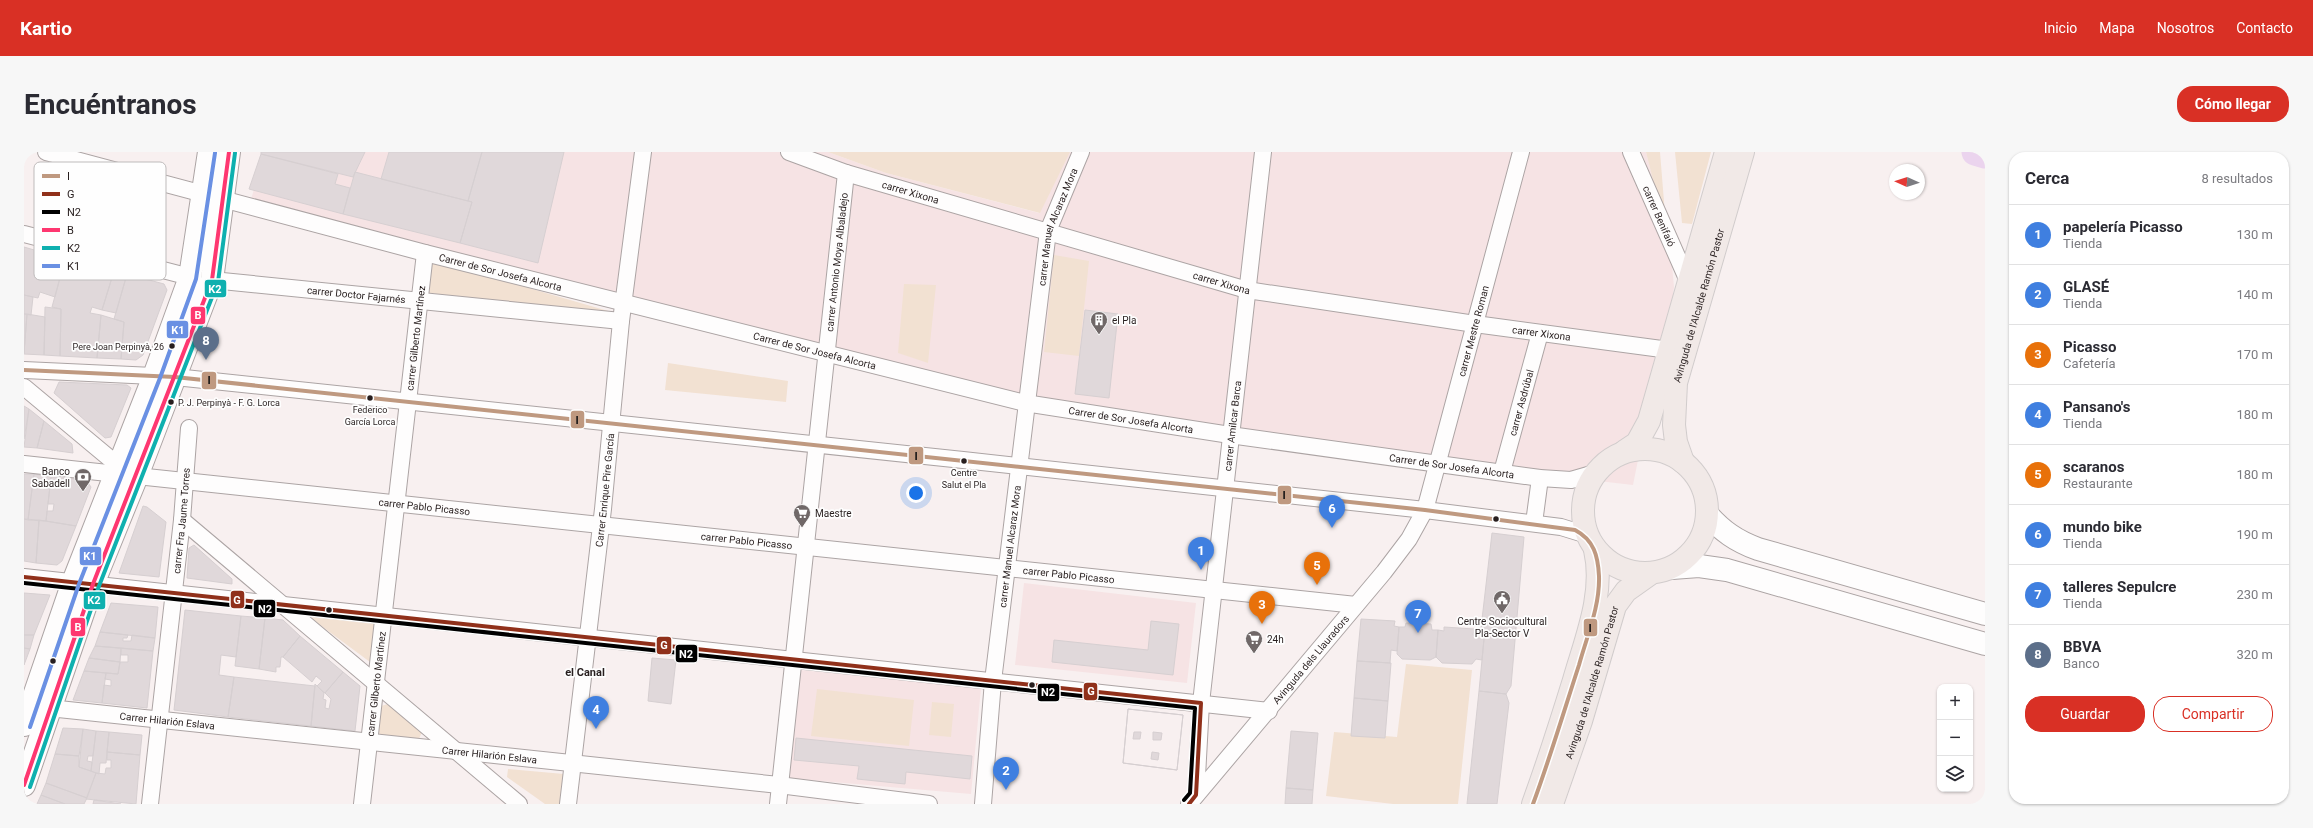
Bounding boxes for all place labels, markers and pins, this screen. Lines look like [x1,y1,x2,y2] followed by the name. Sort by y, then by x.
[1089,310,1109,335] building icon: el Pla
[1112,315,1136,326] place label: el Pla
[193,327,219,360] pin: 8
[167,341,177,351] marker: Pere Joan Perpinyà, 26
[73,342,164,352] place label: Pere Joan Perpinyà, 26
[365,393,375,403] marker: Federico García Lorca
[166,397,176,407] marker: P. J. Perpinyà - F. G. Lorca
[178,398,280,408] place label: P. J. Perpinyà - F. G. Lorca
[345,405,395,427] place label: Federico García Lorca
[959,456,969,466] marker: Centre Salut el Pla
[32,466,70,489] place label: Banco Sabadell
[73,467,93,492] bank icon: Banco Sabadell
[942,468,986,490] place label: Centre Salut el Pla
[1319,495,1345,528] pin: 6
[792,503,812,528] supermarket icon: Maestre
[815,508,852,519] place label: Maestre
[1491,514,1501,524] unlabelled marker
[1188,537,1214,570] pin: 1
[1304,552,1330,585] pin: 5
[1492,589,1512,614] public building icon: Centre Sociocultural Pla-Sector V
[1249,591,1275,624] pin: 3
[1405,600,1431,633] pin: 7
[324,605,334,615] unlabelled marker
[1457,616,1547,639] place label: Centre Sociocultural Pla-Sector V
[1244,629,1264,654] supermarket icon: 24h
[1267,634,1284,645] place label: 24h
[48,656,58,666] unlabelled marker
[1027,680,1037,690] unlabelled marker
[583,696,609,729] pin: 4
[993,757,1019,790] pin: 2

